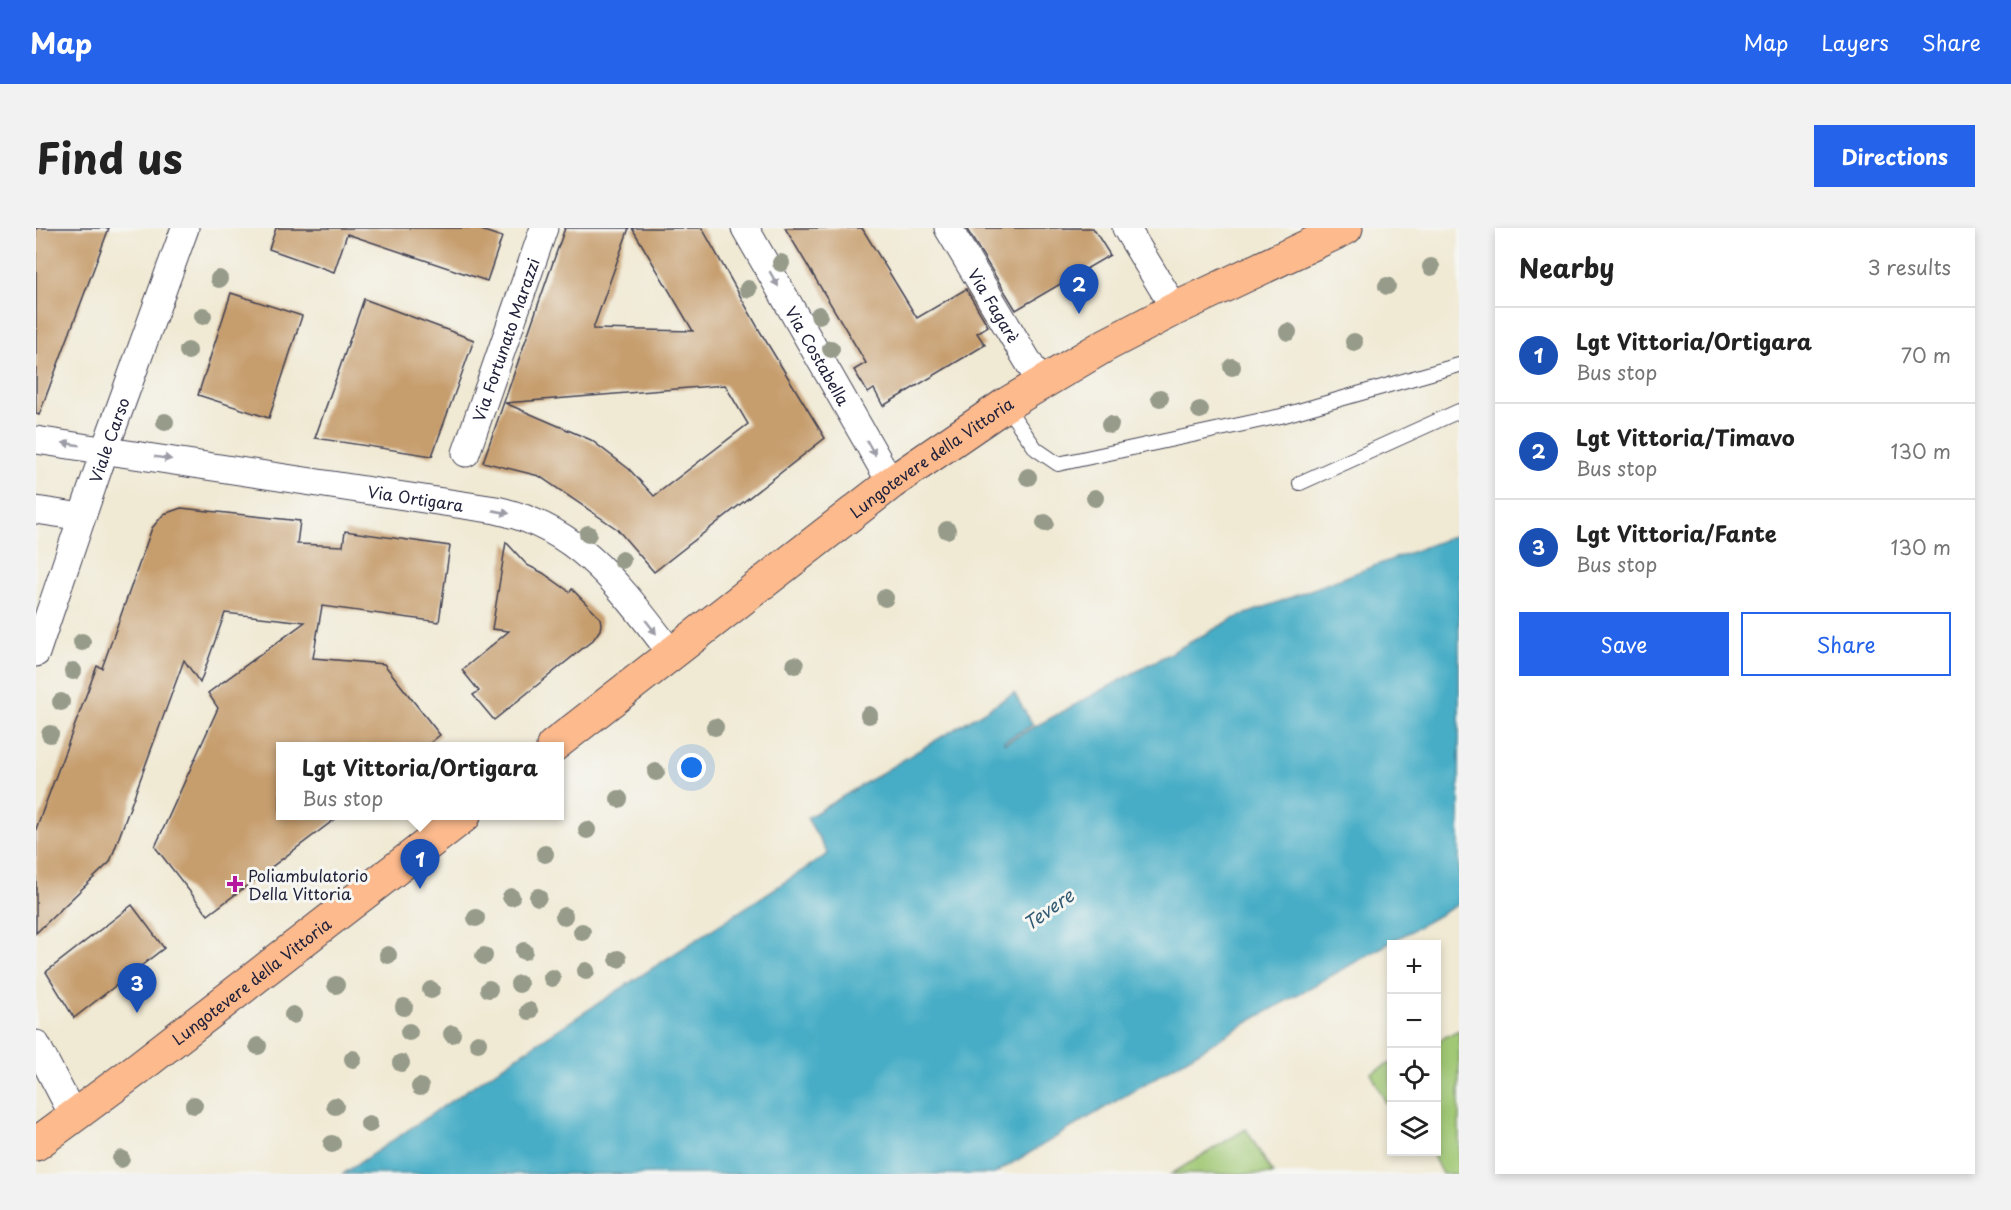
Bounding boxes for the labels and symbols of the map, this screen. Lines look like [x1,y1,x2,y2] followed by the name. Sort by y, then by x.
[466,255,545,425] street label: Via Fortunato Marazzi
[963,263,1026,347] street label: Via Fagarè
[1060,264,1098,314] pin: 2
[769,271,779,288] one-way arrow
[780,301,856,410] street label: Via Costabella
[844,391,1018,523] street label: Lungotevere della Vittoria
[82,394,135,486] street label: Viale Carso
[61,440,80,449] one-way arrow
[866,440,876,457] one-way arrow
[154,454,173,463] one-way arrow
[366,479,466,517] street label: Via Ortigara
[491,507,510,517] one-way arrow
[645,619,658,635] one-way arrow
[677,753,706,782] your location
[400,840,440,889] pin: 1
[248,863,368,905] place label: Poliambulatorio Della Vittoria
[226,875,244,893] marker: Poliambulatorio Della Vittoria
[1017,881,1080,936] water label: Tevere
[166,911,336,1050] street label: Lungotevere della Vittoria
[118,964,156,1013] pin: 3

